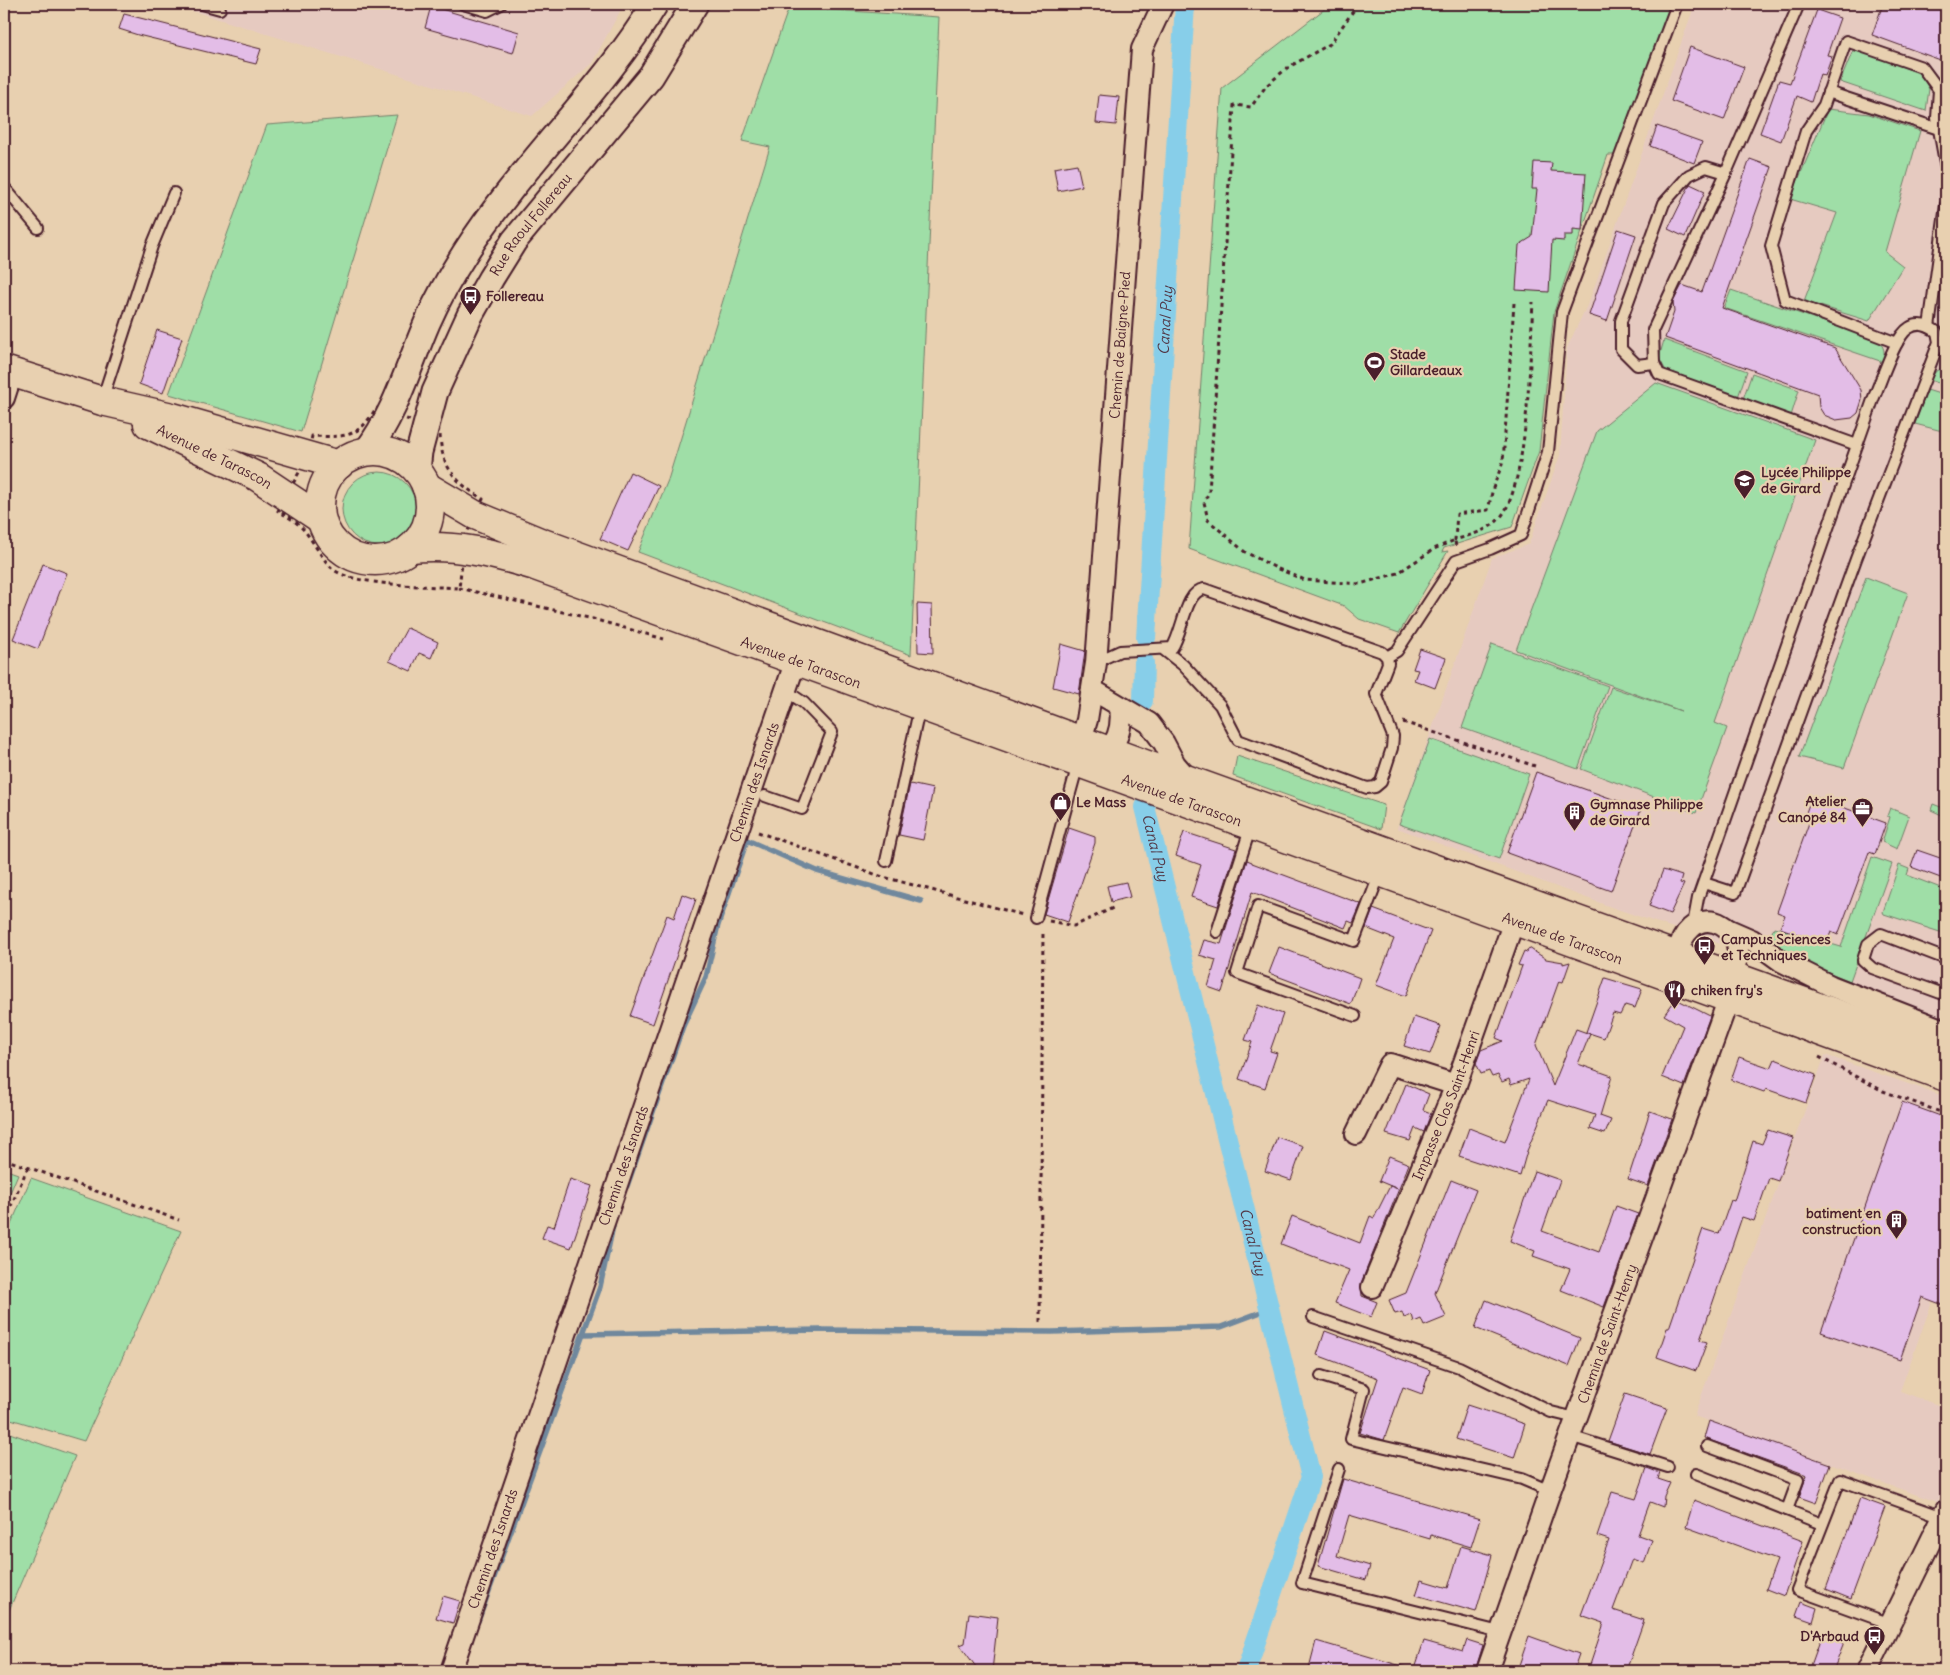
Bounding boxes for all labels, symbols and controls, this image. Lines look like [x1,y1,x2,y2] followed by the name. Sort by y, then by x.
[486,169,576,279] street label: Rue Raoul Follereau
[1105,271,1134,419] street label: Chemin de Baigne-Pied
[458,284,482,315] bus stop icon: Follereau
[1153,284,1177,355] water label: Canal Puy
[486,287,544,305] place label: Follereau
[1390,345,1462,379] place label: Stade Gillardeaux
[1362,350,1386,381] sports icon: Stade Gillardeaux
[154,421,276,493] street label: Avenue de Tarascon
[1761,463,1852,497] place label: Lycée Philippe de Girard
[1733,468,1757,499] school or university icon: Lycée Philippe de Girard
[738,632,864,692] street label: Avenue de Tarascon
[725,720,783,845] street label: Chemin des Isnards
[1119,770,1244,830] street label: Avenue de Tarascon
[1048,790,1072,821] shop icon: Le Mass
[1778,792,1846,826] place label: Atelier Canopé 84
[1076,793,1127,811] place label: Le Mass
[1590,795,1704,829] place label: Gymnase Philippe de Girard
[1850,797,1874,828] office icon: Atelier Canopé 84
[1562,800,1586,831] building icon: Gymnase Philippe de Girard
[1138,812,1173,885] water label: Canal Puy
[1500,908,1625,968] street label: Avenue de Tarascon
[1721,930,1831,964] place label: Campus Sciences et Techniques
[1693,935,1717,966] bus stop icon: Campus Sciences et Techniques
[1663,978,1687,1009] restaurant icon: chiken fry's
[1691,981,1763,999] place label: chiken fry's
[1408,1028,1484,1183] street label: Impasse Clos Saint-Henri
[595,1103,652,1228] street label: Chemin des Isnards
[1802,1204,1881,1238] place label: batiment en construction
[1236,1206,1271,1279] water label: Canal Puy
[1885,1209,1909,1240] building icon: batiment en construction
[1573,1261,1641,1406] street label: Chemin de Saint-Henry
[464,1486,522,1611] street label: Chemin des Isnards
[1863,1624,1887,1655] bus stop icon: D'Arbaud
[1800,1627,1860,1645] place label: D'Arbaud

